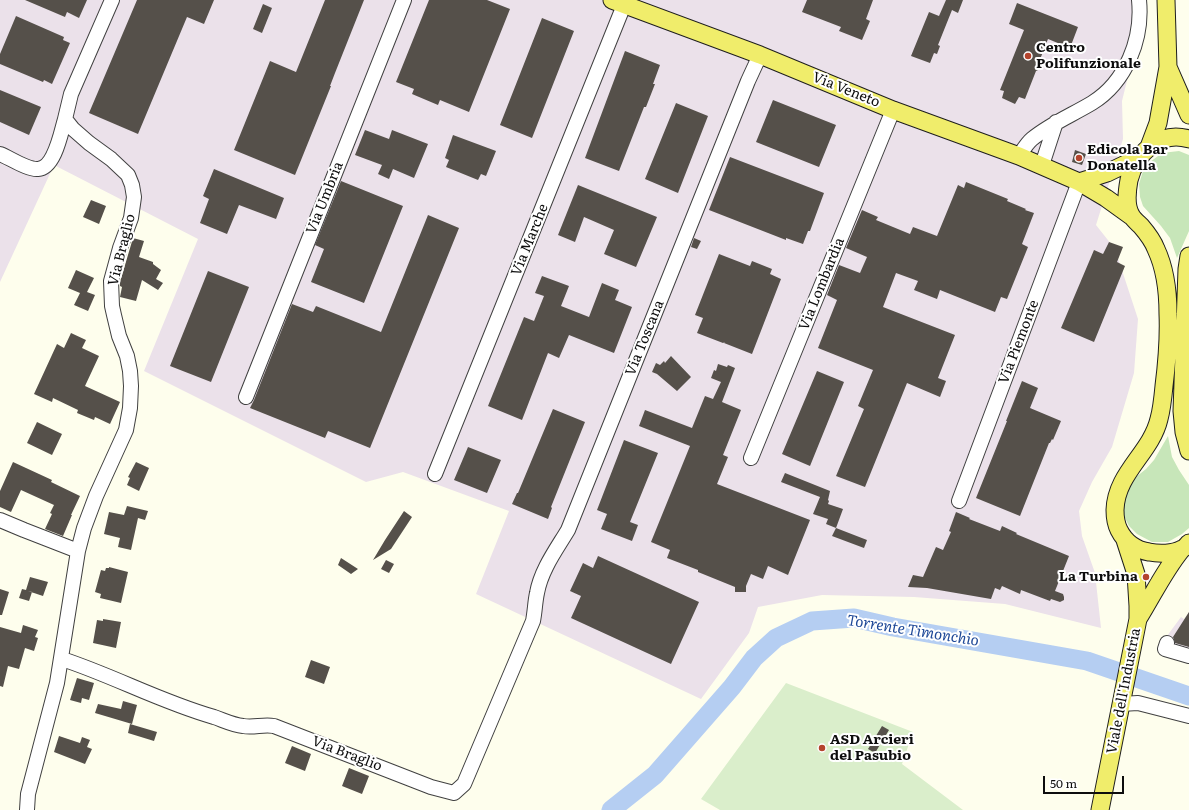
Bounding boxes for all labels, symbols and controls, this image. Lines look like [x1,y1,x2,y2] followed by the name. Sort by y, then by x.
[1036,40,1141,72] place label: Centro Polifunzionale
[1023,51,1033,61] marker: Centro Polifunzionale
[810,69,882,111] street label: Via Veneto
[1087,142,1168,174] place label: Edicola Bar Donatella
[1074,153,1084,163] marker: Edicola Bar Donatella
[303,159,347,237] street label: Via Umbria
[508,202,552,278] street label: Via Marche
[105,212,139,288] street label: Via Braglio
[796,235,848,333] street label: Via Lombardia
[622,298,668,378] street label: Via Toscana
[995,298,1043,386] street label: Via Piemonte
[1059,569,1138,585] place label: La Turbina
[1141,572,1151,582] marker: La Turbina
[846,612,980,650] water label: Torrente Timonchio
[1104,627,1144,755] street label: Viale dell'Industria
[830,732,914,764] place label: ASD Arcieri del Pasubio
[310,733,384,775] street label: Via Braglio
[817,743,827,753] marker: ASD Arcieri del Pasubio
[1045,768,1126,794] scale bar
[1050,774,1077,792] text: 50 m

